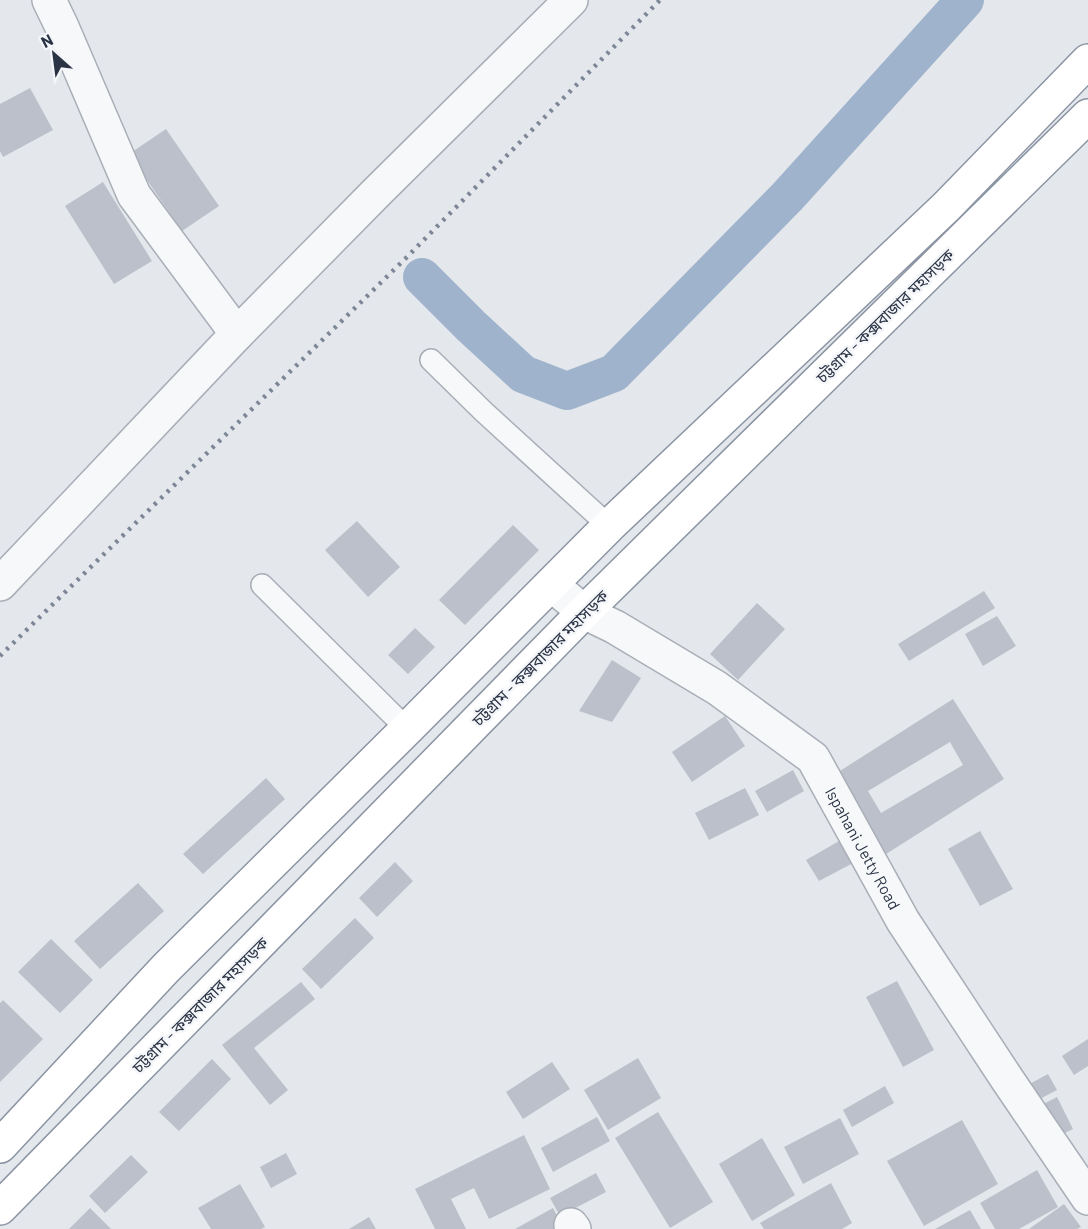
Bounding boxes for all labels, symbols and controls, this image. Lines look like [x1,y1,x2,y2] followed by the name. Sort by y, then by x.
[24,24,84,84] north arrow
[38,29,56,51] text: N
[811,244,958,387] street label: চট্টগ্রাম - কক্সবাজার মহাসড়ক
[467,585,612,730] street label: চট্টগ্রাম - কক্সবাজার মহাসড়ক
[822,783,905,912] street label: Ispahani Jetty Road
[127,932,272,1077] street label: চট্টগ্রাম - কক্সবাজার মহাসড়ক

